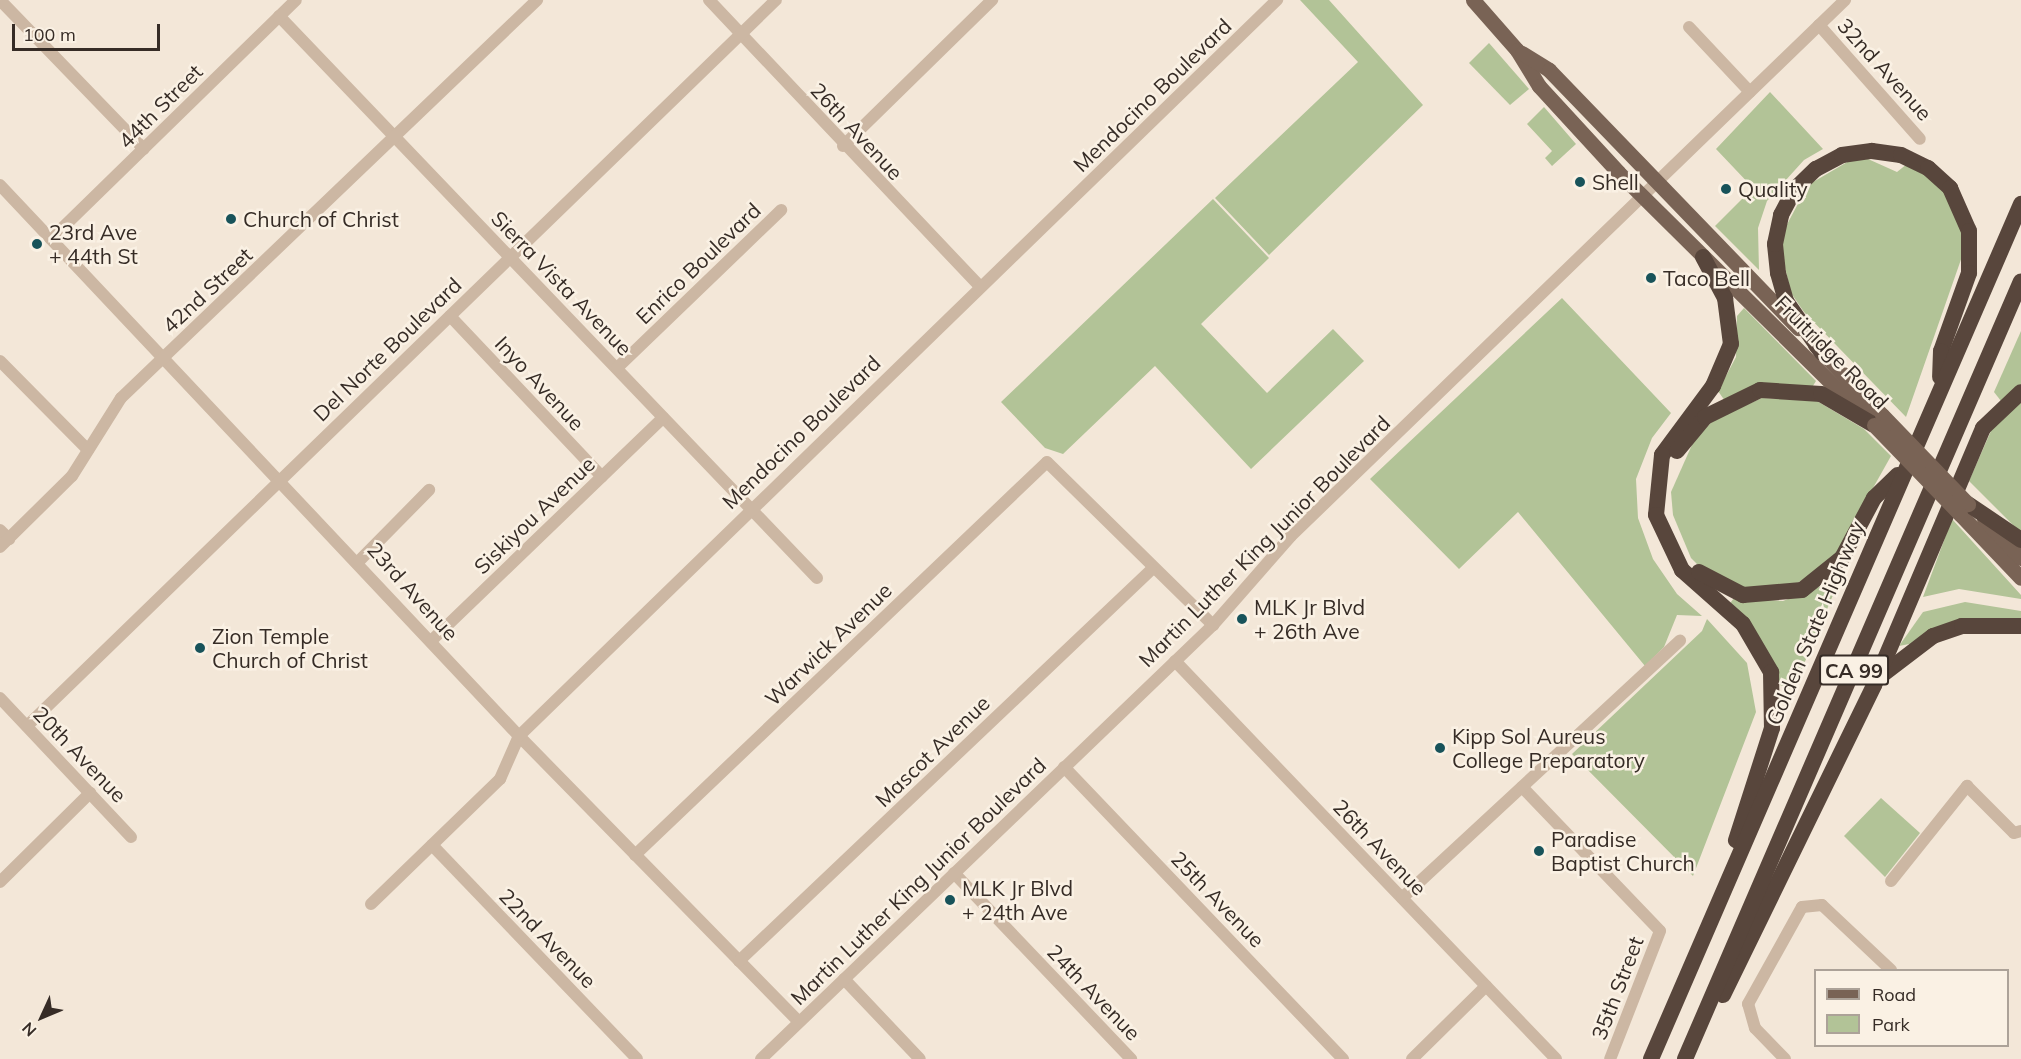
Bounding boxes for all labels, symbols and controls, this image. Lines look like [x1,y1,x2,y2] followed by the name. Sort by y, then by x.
[15,12,164,50] scale bar
[1068,13,1236,177] street label: Mendocino Boulevard
[1833,13,1937,125] street label: 32nd Avenue
[23,23,76,46] text: 100 m
[113,59,207,153] street label: 44th Street
[806,77,908,185] street label: 26th Avenue
[1592,169,1639,195] place label: Shell
[1573,175,1587,189] marker: Shell
[1738,176,1808,202] place label: Quality
[1719,182,1733,196] marker: Quality
[631,197,765,329] street label: Enrico Boulevard
[487,205,637,361] street label: Sierra Vista Avenue
[243,206,399,232] place label: Church of Christ
[224,212,238,226] marker: Church of Christ
[49,219,138,269] place label: 23rd Ave + 44th St
[30,237,44,251] marker: 23rd Ave + 44th St
[157,242,257,338] street label: 42nd Street
[1663,265,1750,291] place label: Taco Bell
[1644,271,1658,285] marker: Taco Bell
[308,272,466,426] street label: Del Norte Boulevard
[1770,290,1894,414] street label: Fruitridge Road
[490,331,590,435] street label: Inyo Avenue
[717,350,885,514] street label: Mendocino Boulevard
[1133,410,1395,672] street label: Martin Luther King Junior Boulevard
[468,451,600,579] street label: Siskiyou Avenue
[1761,517,1869,729] street label: Golden State Highway
[362,537,464,645] street label: 23rd Avenue
[760,577,896,711] street label: Warwick Avenue
[1254,594,1365,644] place label: MLK Jr Blvd + 26th Ave
[1235,612,1249,626] marker: MLK Jr Blvd + 26th Ave
[212,623,368,673] place label: Zion Temple Church of Christ
[193,641,207,655] marker: Zion Temple Church of Christ
[1818,653,1890,687] road number: CA 99
[870,690,994,812] street label: Mascot Avenue
[28,701,132,807] street label: 20th Avenue
[1452,723,1645,773] place label: Kipp Sol Aureus College Preparatory
[1433,741,1447,755] marker: Kipp Sol Aureus College Preparatory
[785,752,1051,1010] street label: Martin Luther King Junior Boulevard
[1328,794,1432,900] street label: 26th Avenue
[1551,826,1695,876] place label: Paradise Baptist Church
[1532,844,1546,858] marker: Paradise Baptist Church
[1166,846,1270,952] street label: 25th Avenue
[962,875,1073,925] place label: MLK Jr Blvd + 24th Ave
[494,883,602,993] street label: 22nd Avenue
[943,893,957,907] marker: MLK Jr Blvd + 24th Ave
[1586,933,1648,1043] street label: 35th Street
[1042,939,1146,1045] street label: 24th Avenue
[1814,969,2009,1047] legend
[1872,983,1916,1006] text: Road
[12,987,72,1047] north arrow
[1872,1013,1910,1036] text: Park
[18,1018,40,1041] text: N

